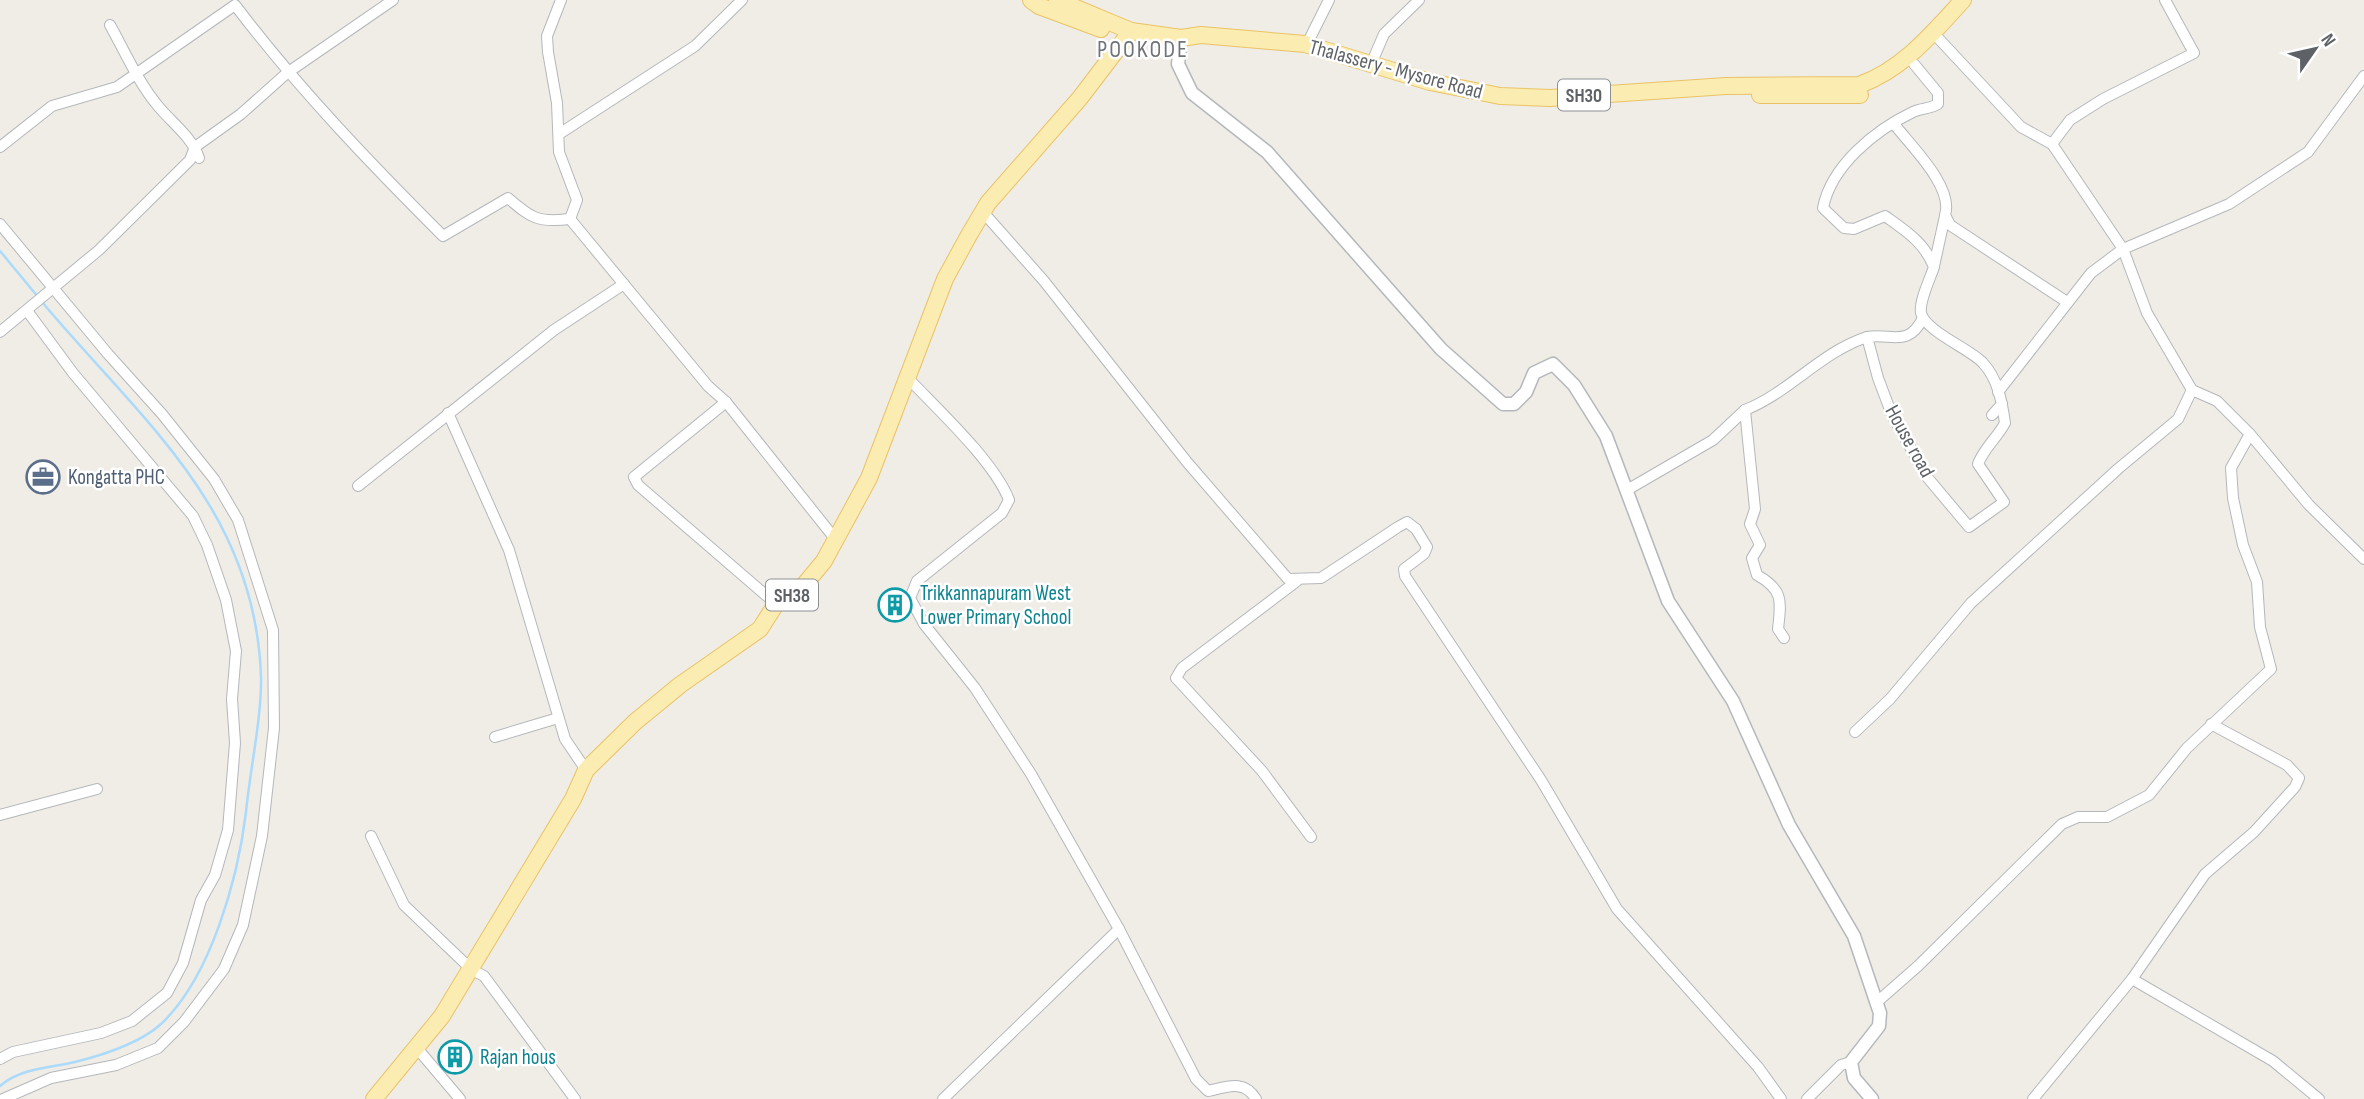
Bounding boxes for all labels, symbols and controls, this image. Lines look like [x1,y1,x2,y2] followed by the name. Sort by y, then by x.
[2280,14,2350,84] north arrow
[2315,30,2340,51] text: N
[1306,34,1485,105] street label: Thalassery - Mysore Road
[1097,35,1189,64] district label: POOKODE
[1558,80,1610,110] road number: SH30
[1880,401,1940,482] street label: House road
[24,458,62,496] office icon: Kongatta PHC
[68,465,165,490] place label: Kongatta PHC
[766,580,818,610] road number: SH38
[920,581,1071,630] place label: Trikkannapuram West Lower Primary School
[876,586,914,624] building icon: Trikkannapuram West Lower Primary School
[436,1038,474,1076] building icon: Rajan hous
[480,1045,556,1070] place label: Rajan hous

